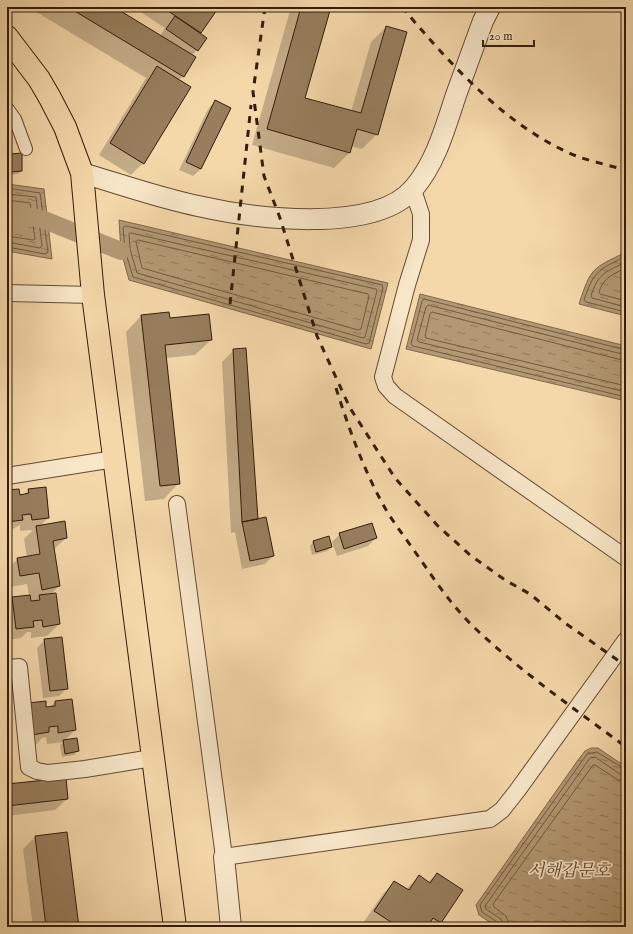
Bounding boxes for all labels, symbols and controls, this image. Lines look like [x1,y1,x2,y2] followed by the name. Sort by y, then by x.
[483,22,534,48] scale bar
[489,29,512,44] text: 20 m
[528,861,612,882] water label: 서해갑문호

